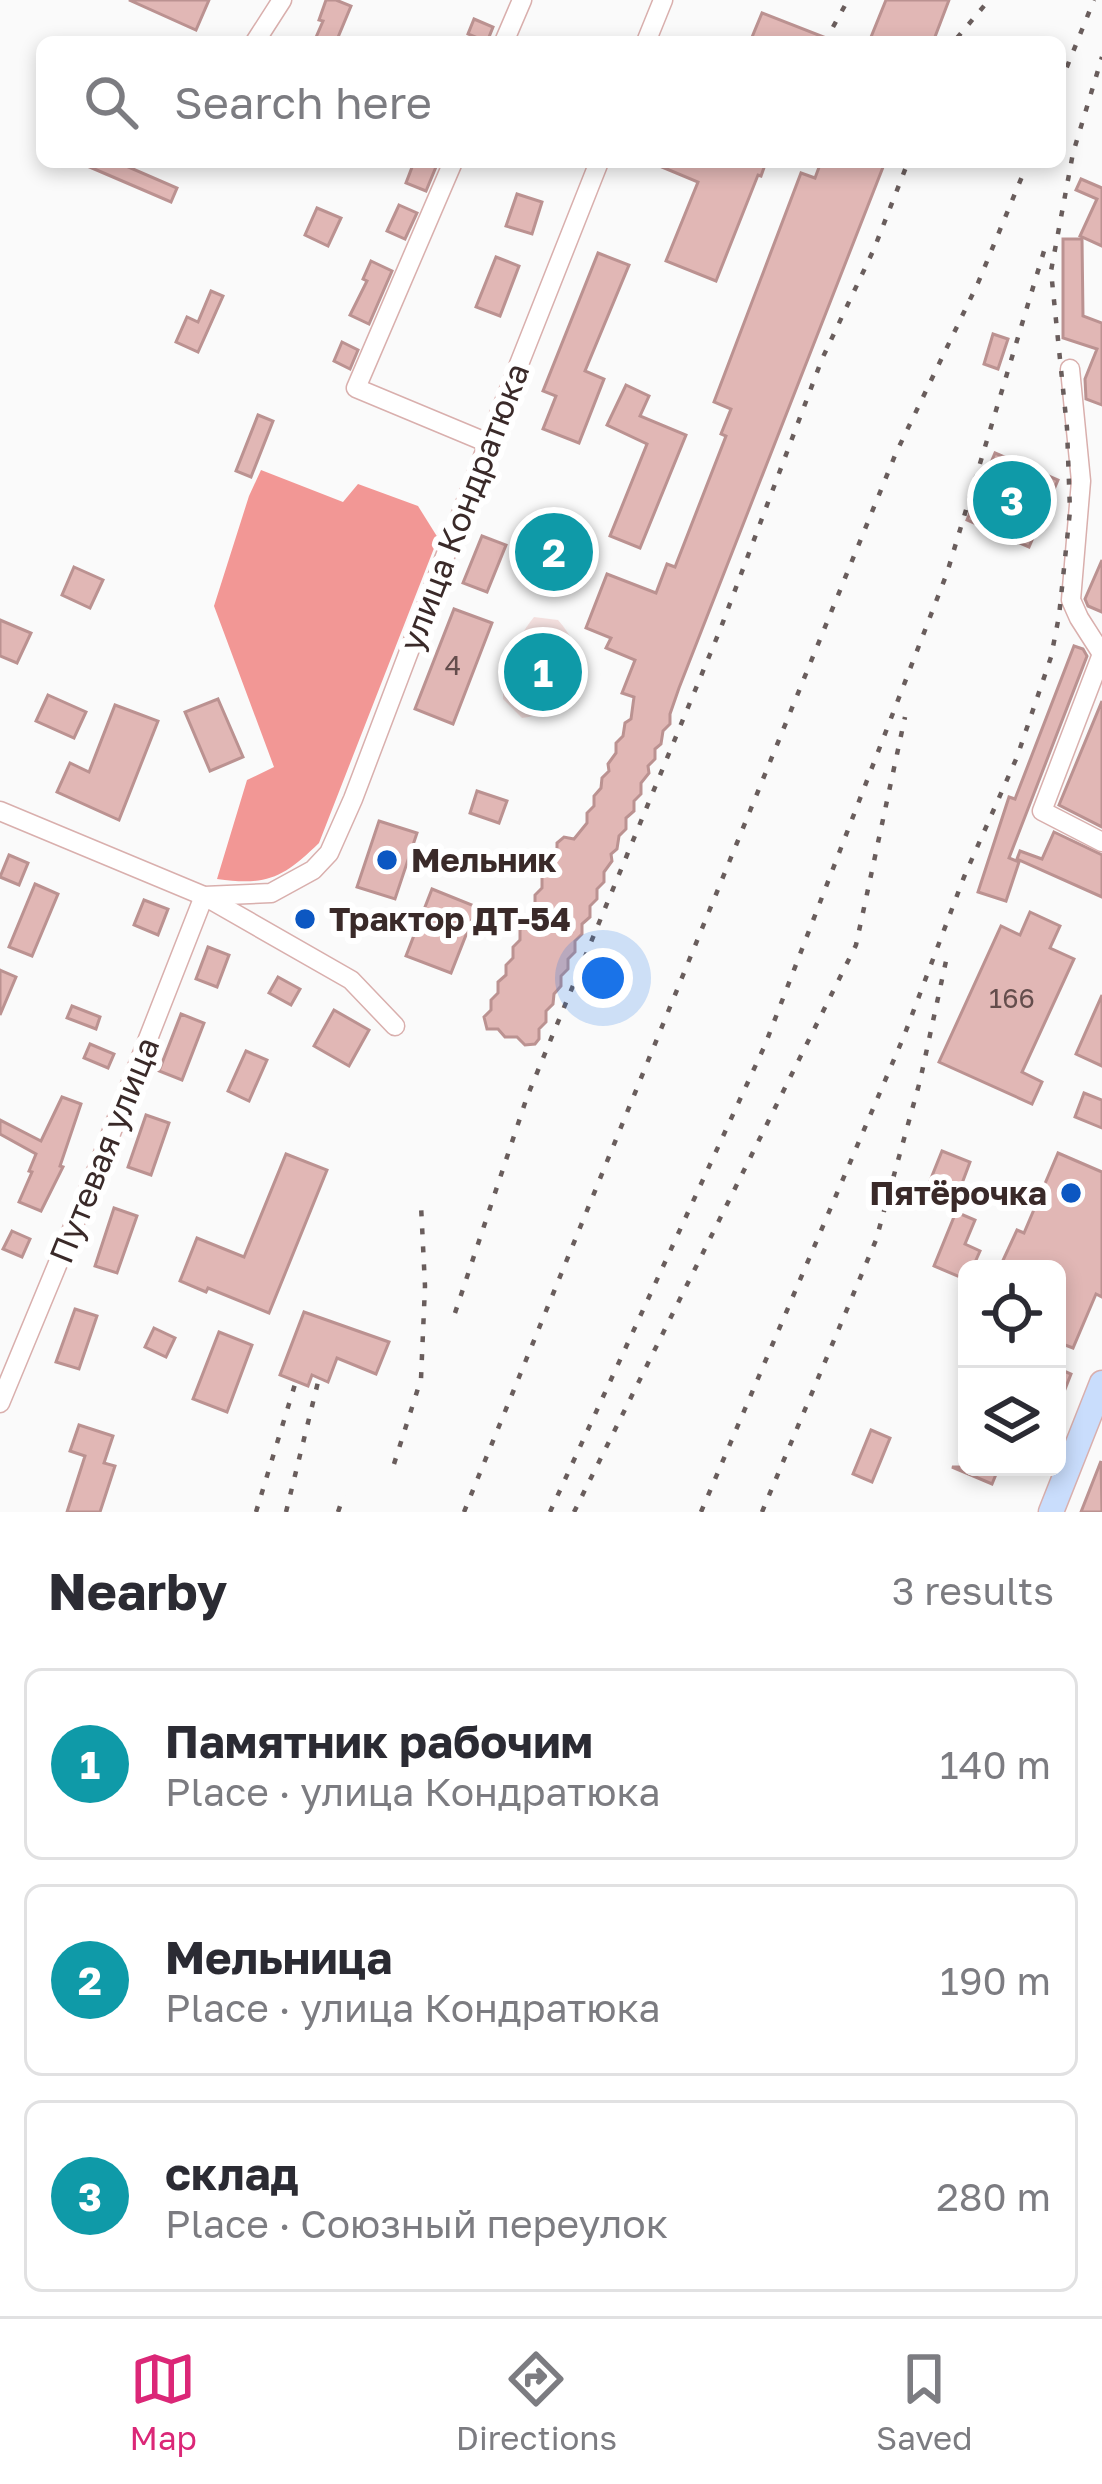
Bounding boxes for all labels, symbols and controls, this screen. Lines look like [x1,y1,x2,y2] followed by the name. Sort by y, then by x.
[36,36,1066,168] search box
[78,69,144,135] icon: search
[174,75,432,129] text: Search here
[391,357,536,656] street label: улица Кондратюка
[973,455,1051,545] pin: 3
[515,507,593,597] pin: 2
[504,627,582,717] pin: 1
[445,649,461,681] house number: 4
[411,840,557,879] place label: Мельник
[374,847,400,873] marker: Мельник
[329,899,571,938] place label: Трактор ДТ-54
[292,906,318,932] marker: Трактор ДТ-54
[573,948,633,1008] your location
[989,982,1035,1014] house number: 166
[41,1031,167,1268] street label: Путевая улица
[870,1173,1047,1212] place label: Пятёрочка
[1058,1180,1084,1206] marker: Пятёрочка
[958,1260,1066,1476] map controls
[958,1260,1066,1368] button: locate
[958,1368,1066,1476] button: layers
[48,1560,227,1621] text: Nearby
[892,1567,1054,1614] text: 3 results
[165,1714,593,1768] text: Памятник рабочим
[80,1741,100,1788] text: 1
[940,1741,1051,1788] text: 140 m
[165,1768,661,1815] text: Place · улица Кондратюка
[165,1930,392,1984] text: Мельница
[78,1957,102,2004] text: 2
[940,1957,1051,2004] text: 190 m
[165,1984,661,2031] text: Place · улица Кондратюка
[165,2146,299,2200] text: склад
[78,2173,102,2220] text: 3
[936,2173,1051,2220] text: 280 m
[165,2200,668,2247] text: Place · Союзный переулок
[130,2346,197,2457] tab: Map
[456,2346,617,2457] tab: Directions
[876,2346,972,2457] tab: Saved

